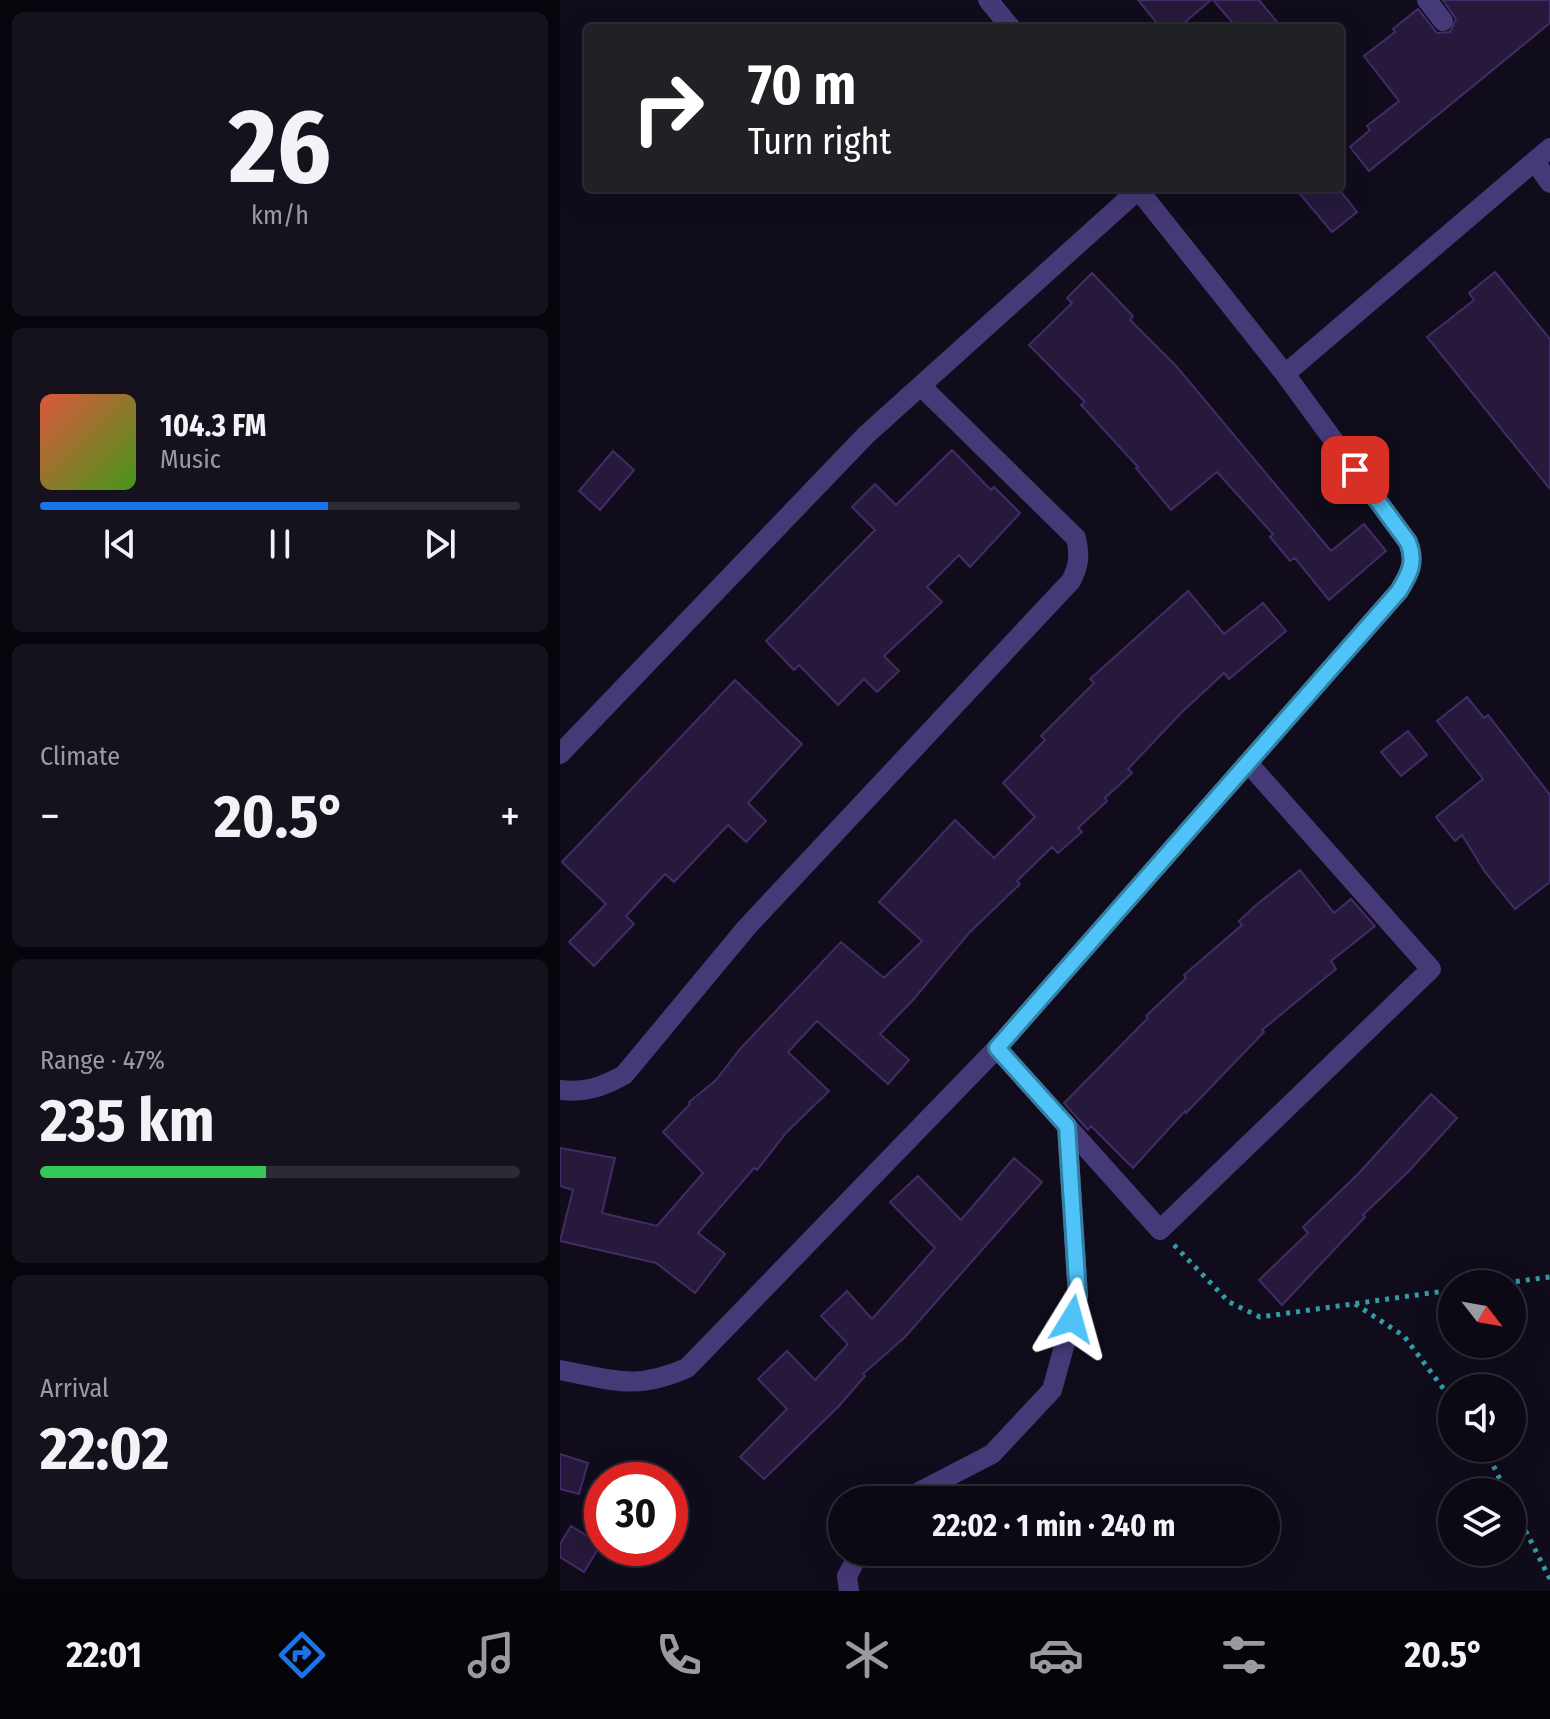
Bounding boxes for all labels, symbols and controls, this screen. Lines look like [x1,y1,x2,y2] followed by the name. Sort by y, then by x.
[748,52,856,119] text: 70 m
[616,56,720,160] icon: right
[229,85,331,210] text: 26
[748,120,891,164] text: Turn right
[251,200,309,231] text: km/h
[160,408,266,444] text: 104.3 FM
[1321,436,1389,504] pin
[160,444,221,475] text: Music
[1333,448,1377,492] icon: arrive
[98,522,142,566] icon: previous
[258,522,302,566] icon: pause
[418,522,462,566] icon: next
[40,741,120,772] text: Climate
[214,781,346,853] text: 20.5°
[40,790,60,843] text: −
[500,790,520,843] text: +
[40,1045,165,1076] text: Range · 47%
[40,1085,214,1157] text: 235 km
[1438,1270,1526,1358] north arrow
[1438,1270,1526,1566] map controls
[1030,1277,1114,1361] position arrow
[40,1373,109,1404] text: Arrival
[1438,1374,1526,1462] button: sound
[40,1413,169,1485] text: 22:02
[584,1462,688,1566] speed limit sign: 30
[1438,1478,1526,1566] button: layers
[933,1508,1175,1544] text: 22:02 · 1 min · 240 m
[274,1627,330,1683] icon: directions
[463,1627,519,1683] icon: music
[651,1627,707,1683] icon: phone
[839,1627,895,1683] icon: climate
[1028,1627,1084,1683] icon: car
[1216,1627,1272,1683] icon: filters
[66,1633,142,1677] text: 22:01
[1405,1633,1484,1677] text: 20.5°

